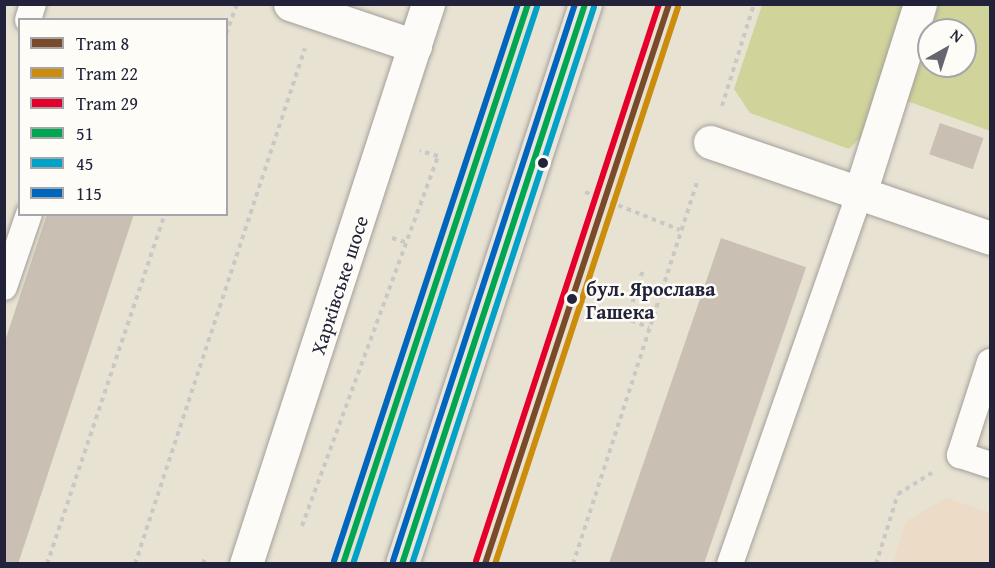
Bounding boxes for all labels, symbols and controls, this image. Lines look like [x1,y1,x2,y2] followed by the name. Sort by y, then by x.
[18,18,228,216] legend
[917,18,977,78] north arrow
[945,23,969,48] text: N
[76,30,129,57] text: Tram 8
[76,60,138,87] text: Tram 22
[76,90,138,117] text: Tram 29
[76,120,93,147] text: 51
[76,150,93,177] text: 45
[537,157,549,169] unlabelled marker
[76,180,102,207] text: 115
[305,212,373,358] street label: Харківське шосе
[586,276,716,323] place label: бул. Ярослава Гашека
[563,290,581,308] marker: бул. Ярослава Гашека

